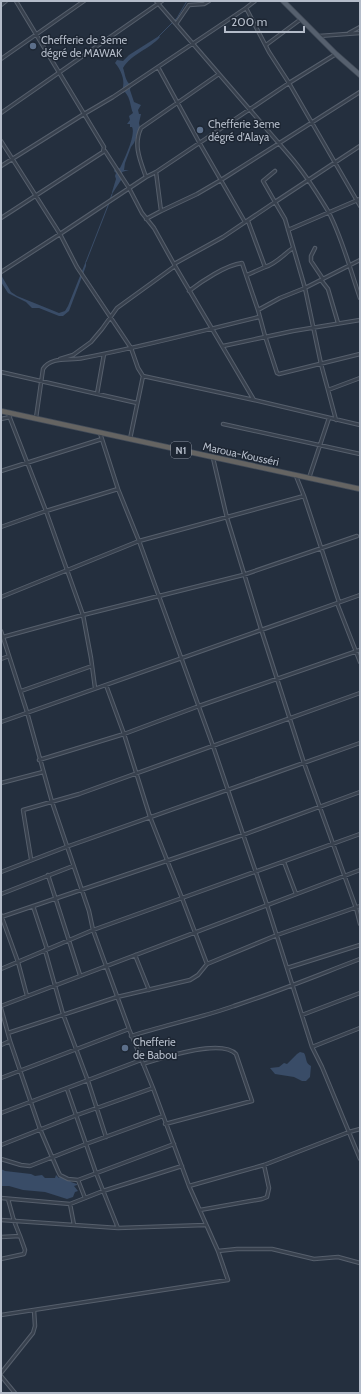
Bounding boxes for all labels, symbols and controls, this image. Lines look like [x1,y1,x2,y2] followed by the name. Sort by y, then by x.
[225,8,304,34] scale bar
[231,14,267,29] text: 200 m
[41,33,128,60] place label: Chefferie de 3eme dégré de MAWAK
[28,41,38,51] marker: Chefferie de 3eme dégré de MAWAK
[208,117,280,144] place label: Chefferie 3eme dégré d'Alaya
[195,125,205,135] marker: Chefferie 3eme dégré d'Alaya
[202,439,280,469] street label: Maroua-Kousséri
[171,442,191,458] road number: N1
[133,1035,177,1062] place label: Chefferie de Babou
[120,1043,130,1053] marker: Chefferie de Babou

